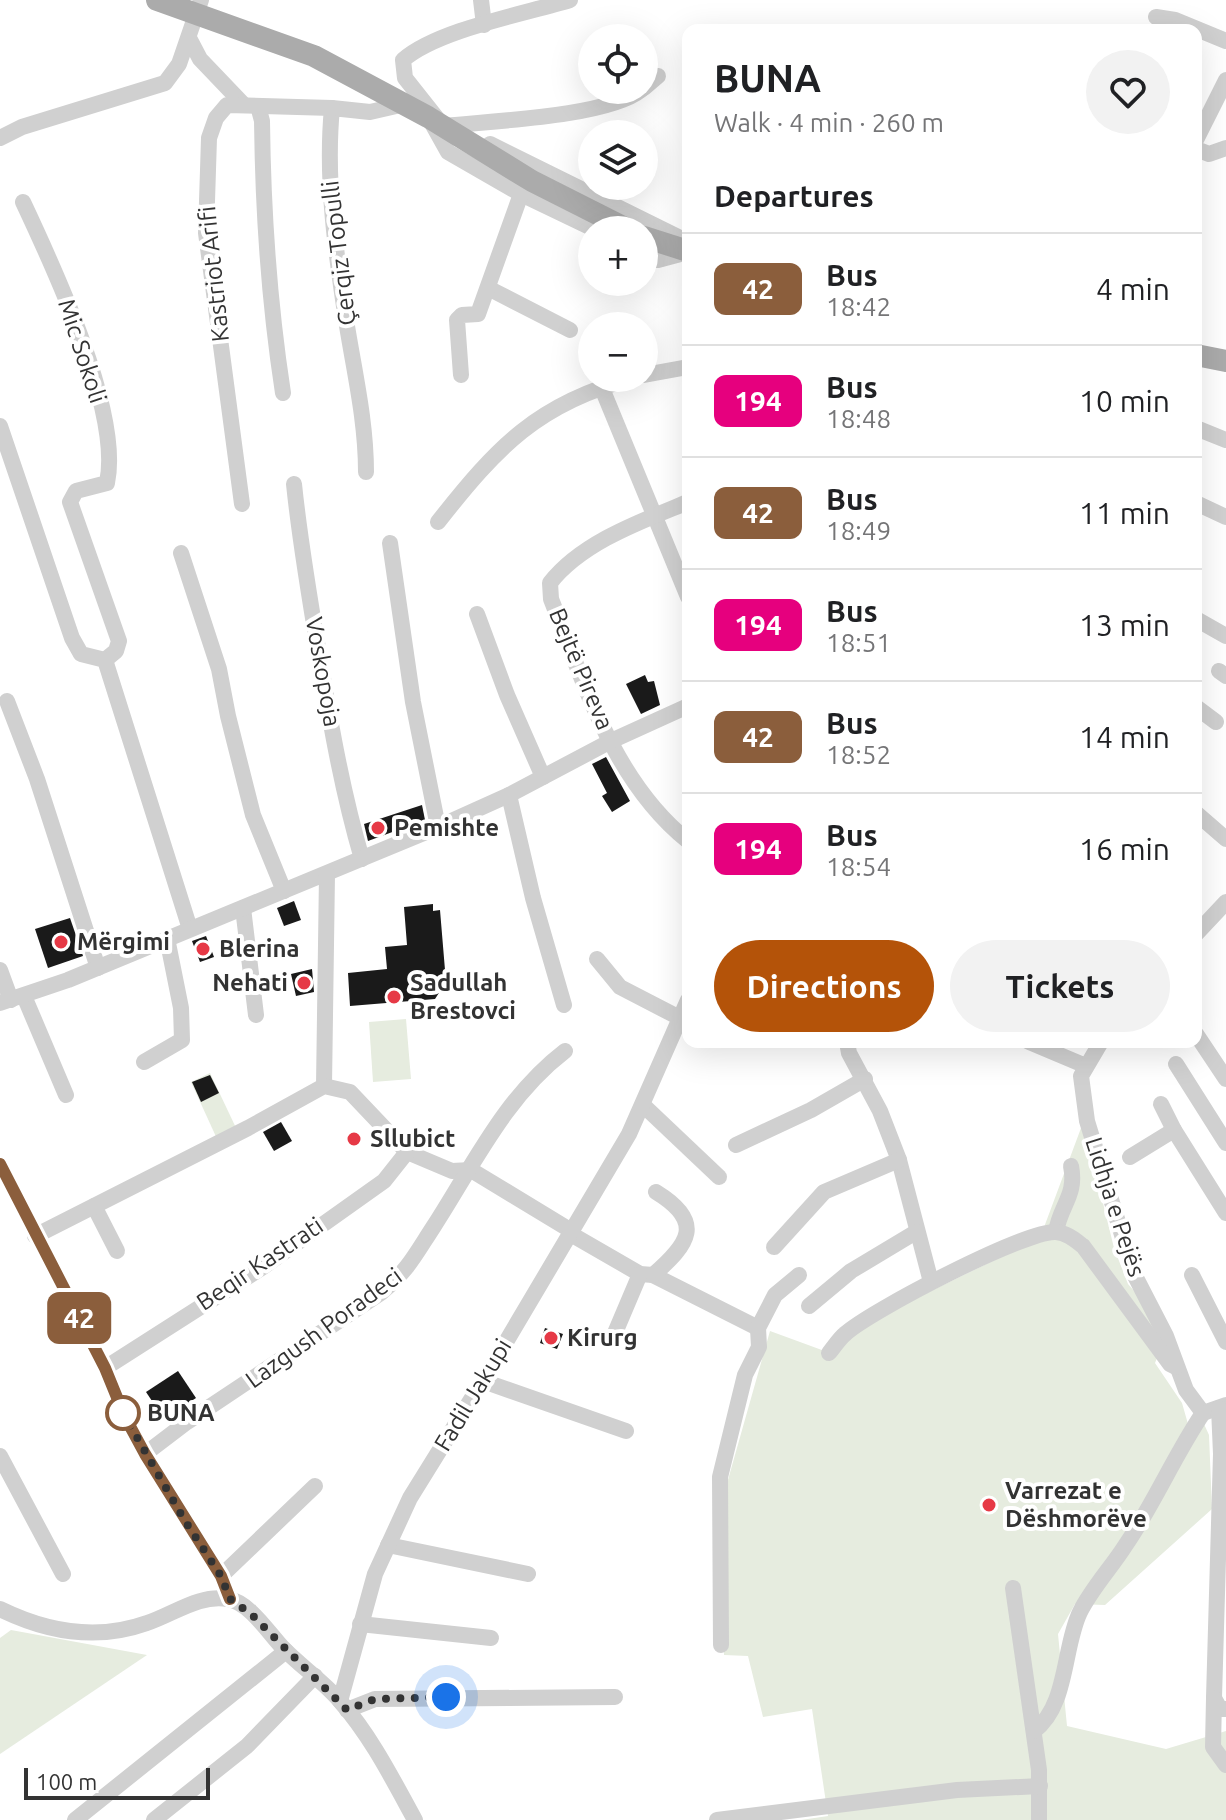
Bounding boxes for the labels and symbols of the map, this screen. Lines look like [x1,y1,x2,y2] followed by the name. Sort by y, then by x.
[316,179,361,327] street label: Çerqiz Topulli
[193,205,234,343] street label: Kastriot Arifi
[53,295,112,406] street label: Mic Sokoli
[544,604,619,733] street label: Bejtë Pireva
[301,615,346,729] street label: Voskopoja
[394,814,499,841] place label: Pemishte
[369,819,387,837] marker: Pemishte
[77,928,170,955] place label: Mërgimi
[52,933,70,951] marker: Mërgimi
[219,935,300,962] place label: Blerina
[194,940,212,958] marker: Blerina
[212,969,288,996] place label: Nehati
[410,969,516,1024] place label: Sadullah Brestovci
[295,974,313,992] marker: Nehati
[385,988,403,1006] marker: Sadullah Brestovci
[370,1125,455,1152] place label: Sllubict
[345,1130,363,1148] marker: Sllubict
[1080,1134,1151,1280] street label: Lidhja e Pejës
[191,1211,328,1316] street label: Beqir Kastrati
[240,1262,407,1393] street label: Lazgush Poradeci
[43,1292,115,1344] line badge: 42
[567,1324,638,1351] place label: Kirurg
[542,1329,560,1347] marker: Kirurg
[429,1334,516,1455] street label: Fadil Jakupi
[106,1396,140,1430] marker: BUNA
[147,1399,215,1426] place label: BUNA
[1005,1477,1147,1532] place label: Varrezat e Dëshmorëve
[980,1496,998,1514] marker: Varrezat e Dëshmorëve
[426,1677,466,1717] your location
[24,1764,210,1800] scale bar

